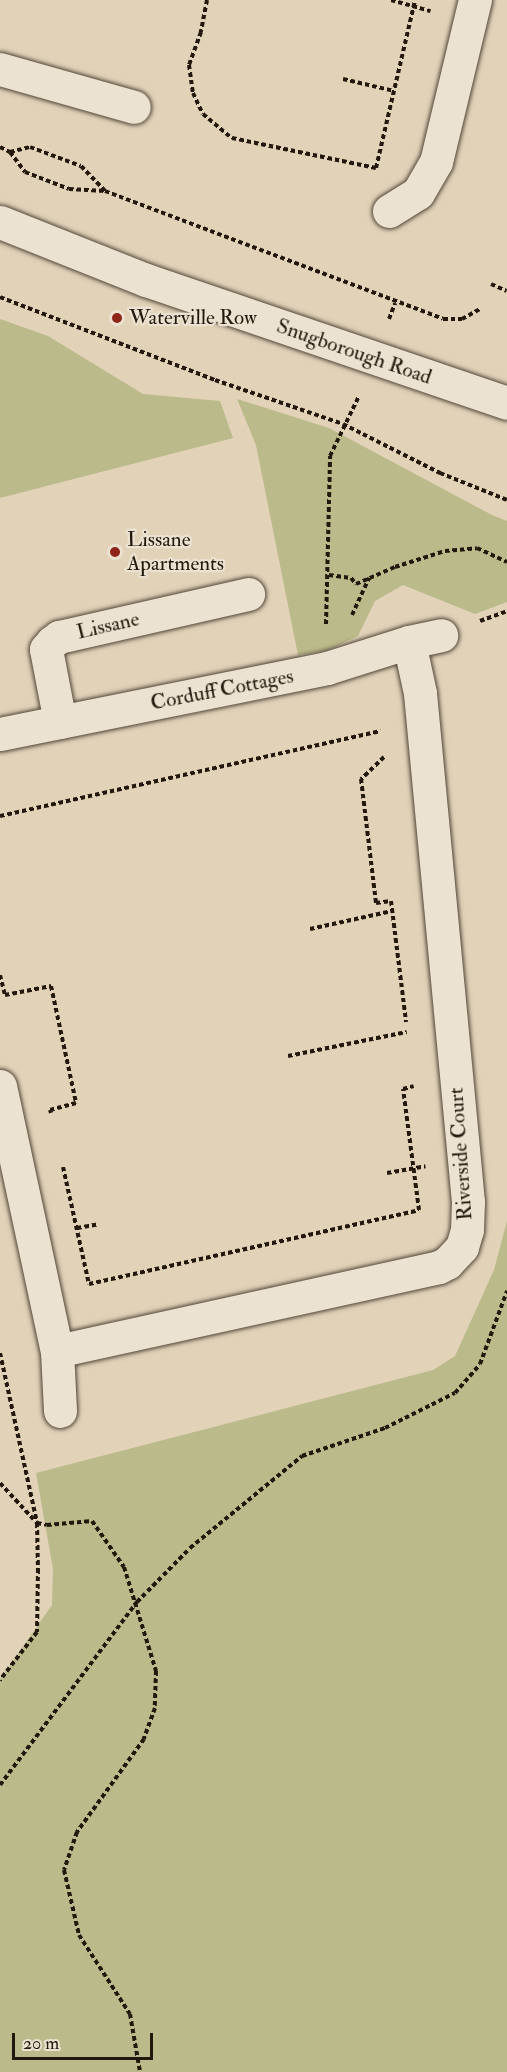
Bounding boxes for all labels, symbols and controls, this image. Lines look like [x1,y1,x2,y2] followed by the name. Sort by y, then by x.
[129,305,257,331] place label: Waterville Row
[110,311,124,325] marker: Waterville Row
[273,314,435,390] street label: Snugborough Road
[127,527,224,577] place label: Lissane Apartments
[108,545,122,559] marker: Lissane Apartments
[74,607,142,645] street label: Lissane
[148,664,296,716] street label: Corduff Cottages
[444,1087,478,1221] street label: Riverside Court
[15,2021,156,2059] scale bar
[23,2032,59,2055] text: 20 m

